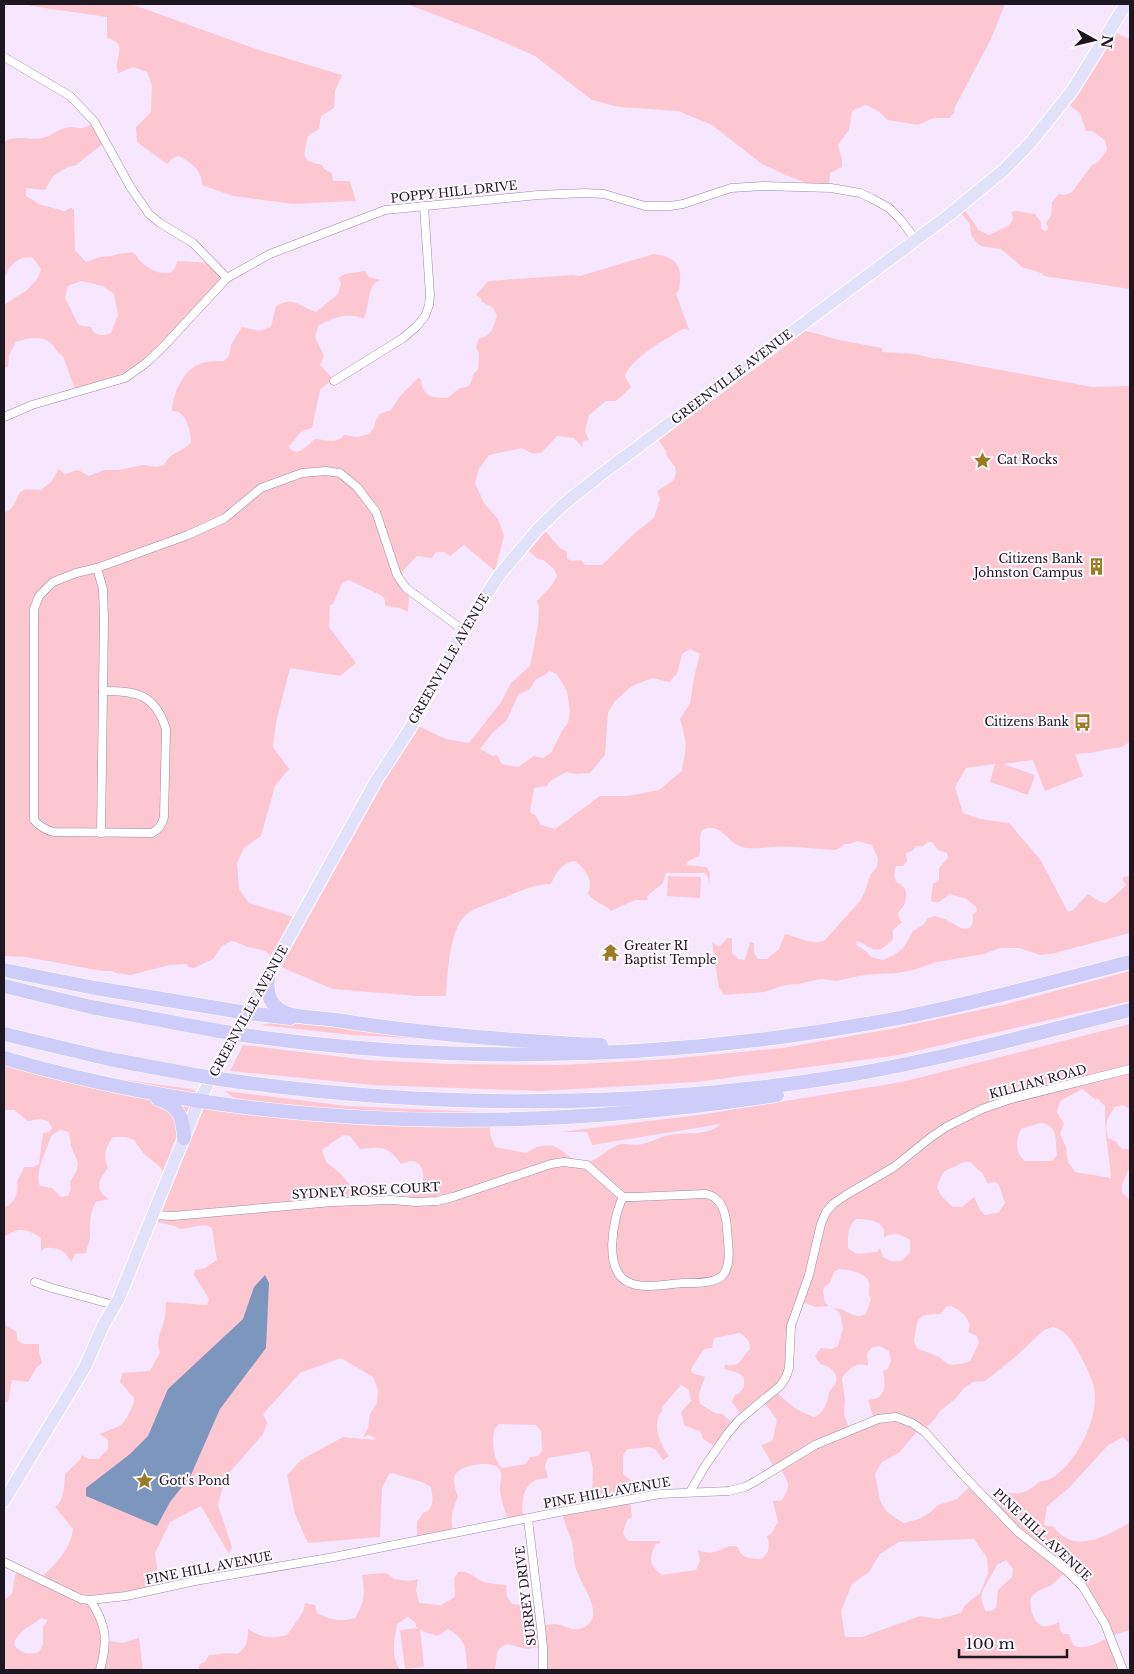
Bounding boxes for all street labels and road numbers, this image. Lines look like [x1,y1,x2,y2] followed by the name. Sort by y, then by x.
[390,177,518,206] street label: POPPY HILL DRIVE
[668,326,796,427] street label: GREENVILLE AVENUE
[405,591,492,727] street label: GREENVILLE AVENUE
[206,942,291,1079] street label: GREENVILLE AVENUE
[987,1061,1088,1102] street label: KILLIAN ROAD
[291,1179,441,1202] street label: SYDNEY ROSE COURT
[542,1474,672,1511] street label: PINE HILL AVENUE
[990,1485,1095,1584] street label: PINE HILL AVENUE
[512,1545,539,1647] street label: SURREY DRIVE
[144,1548,274,1587] street label: PINE HILL AVENUE

